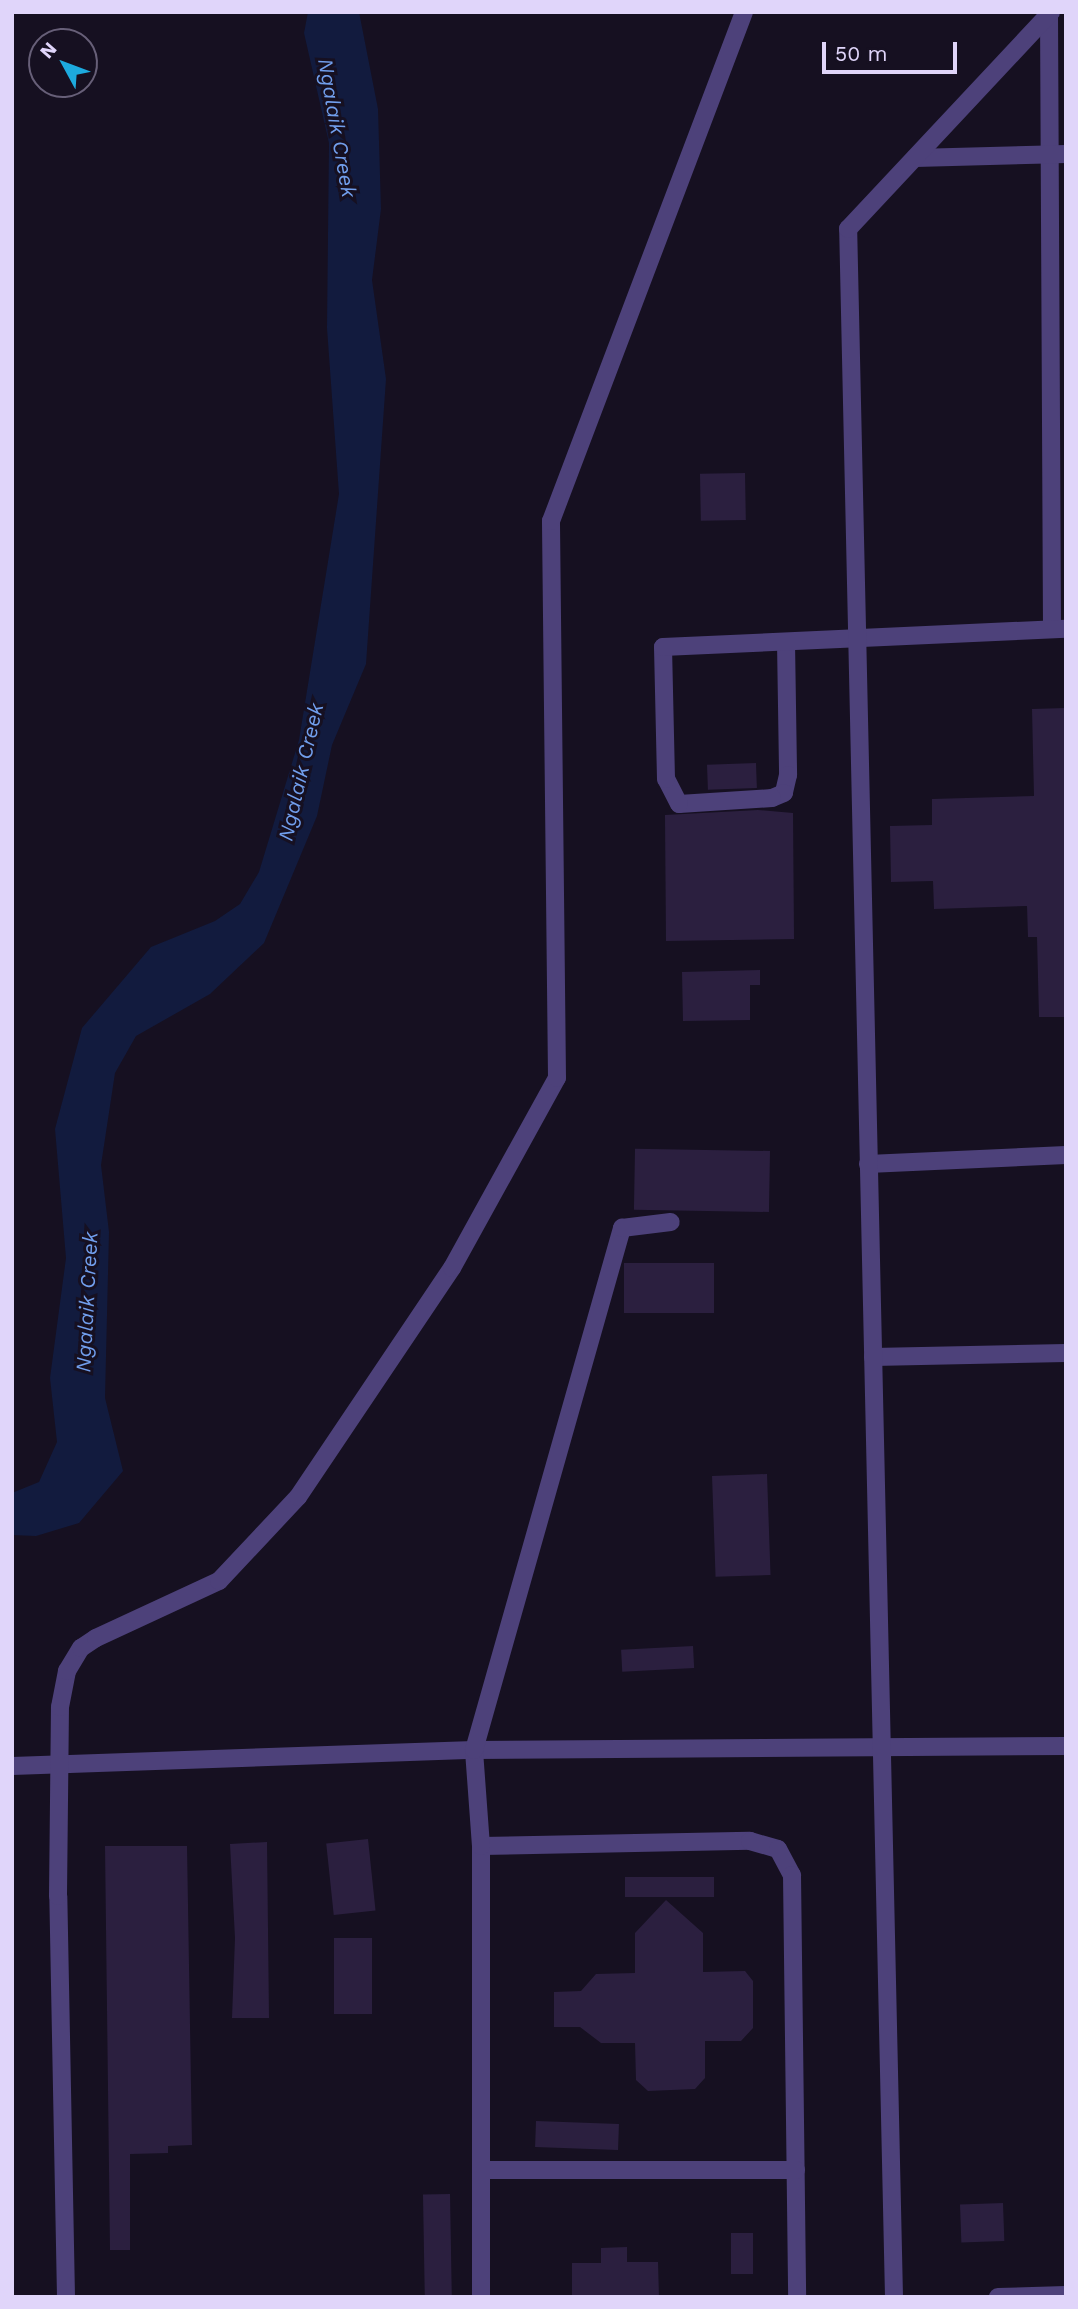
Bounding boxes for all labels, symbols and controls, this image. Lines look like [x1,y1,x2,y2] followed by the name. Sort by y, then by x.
[28,28,98,98] north arrow
[826,28,961,72] scale bar
[35,37,62,63] text: N
[835,41,887,66] text: 50 m
[312,56,362,200] water label: Ngalaik Creek
[273,700,329,844] water label: Ngalaik Creek
[71,1231,103,1373] water label: Ngalaik Creek

